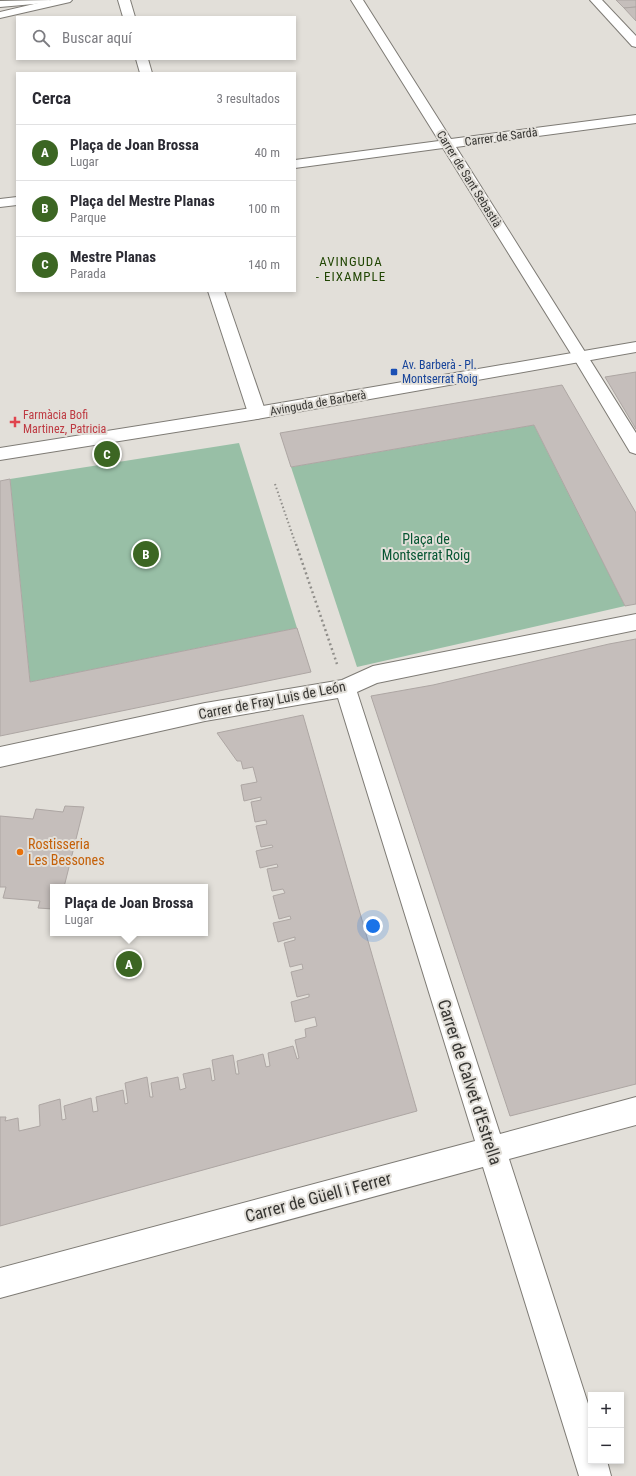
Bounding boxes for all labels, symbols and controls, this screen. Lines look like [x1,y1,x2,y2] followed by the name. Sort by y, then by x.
[16,16,296,60] search box
[30,27,52,49] icon: search
[62,29,132,47] text: Buscar aquí
[32,88,71,108] text: Cerca
[216,91,280,106] text: 3 resultados
[464,125,539,149] street label: Carrer de Sardà
[434,128,505,230] street label: Carrer de Sant Sebastià
[70,136,199,154] text: Plaça de Joan Brossa
[41,145,49,160] text: A
[254,145,280,160] text: 40 m
[70,154,99,169] text: Lugar
[70,192,215,210] text: Plaça del Mestre Planas
[41,201,49,216] text: B
[248,201,280,216] text: 100 m
[70,210,106,225] text: Parque
[70,248,156,266] text: Mestre Planas
[316,254,386,284] district label: AVINGUDA - EIXAMPLE
[41,257,49,272] text: C
[248,257,280,272] text: 140 m
[70,266,106,281] text: Parada
[402,358,478,386] place label: Av. Barberà - Pl. Montserrat Roig
[389,367,399,377] marker: Av. Barberà - Pl. Montserrat Roig
[269,388,367,418] street label: Avinguda de Barberà
[23,408,106,436] place label: Farmàcia Bofi Martinez, Patricia
[10,417,20,427] marker: Farmàcia Bofi Martinez, Patricia
[94,439,120,469] pin: C
[382,531,470,563] park label: Plaça de Montserrat Roig
[133,539,159,569] pin: B
[197,678,347,722] street label: Carrer de Fray Luis de León
[28,836,105,868] place label: Rostisseria Les Bessones
[15,847,25,857] marker: Rostisseria Les Bessones
[50,884,208,936] popup
[65,894,193,912] text: Plaça de Joan Brossa
[65,912,93,927] text: Lugar
[363,916,383,936] your location
[116,949,142,979] pin: A
[434,997,506,1167] street label: Carrer de Calvet d'Estrella
[243,1168,393,1226] street label: Carrer de Güell i Ferrer
[588,1392,624,1464] map controls
[588,1392,624,1428] button: +
[588,1428,624,1464] button: −

